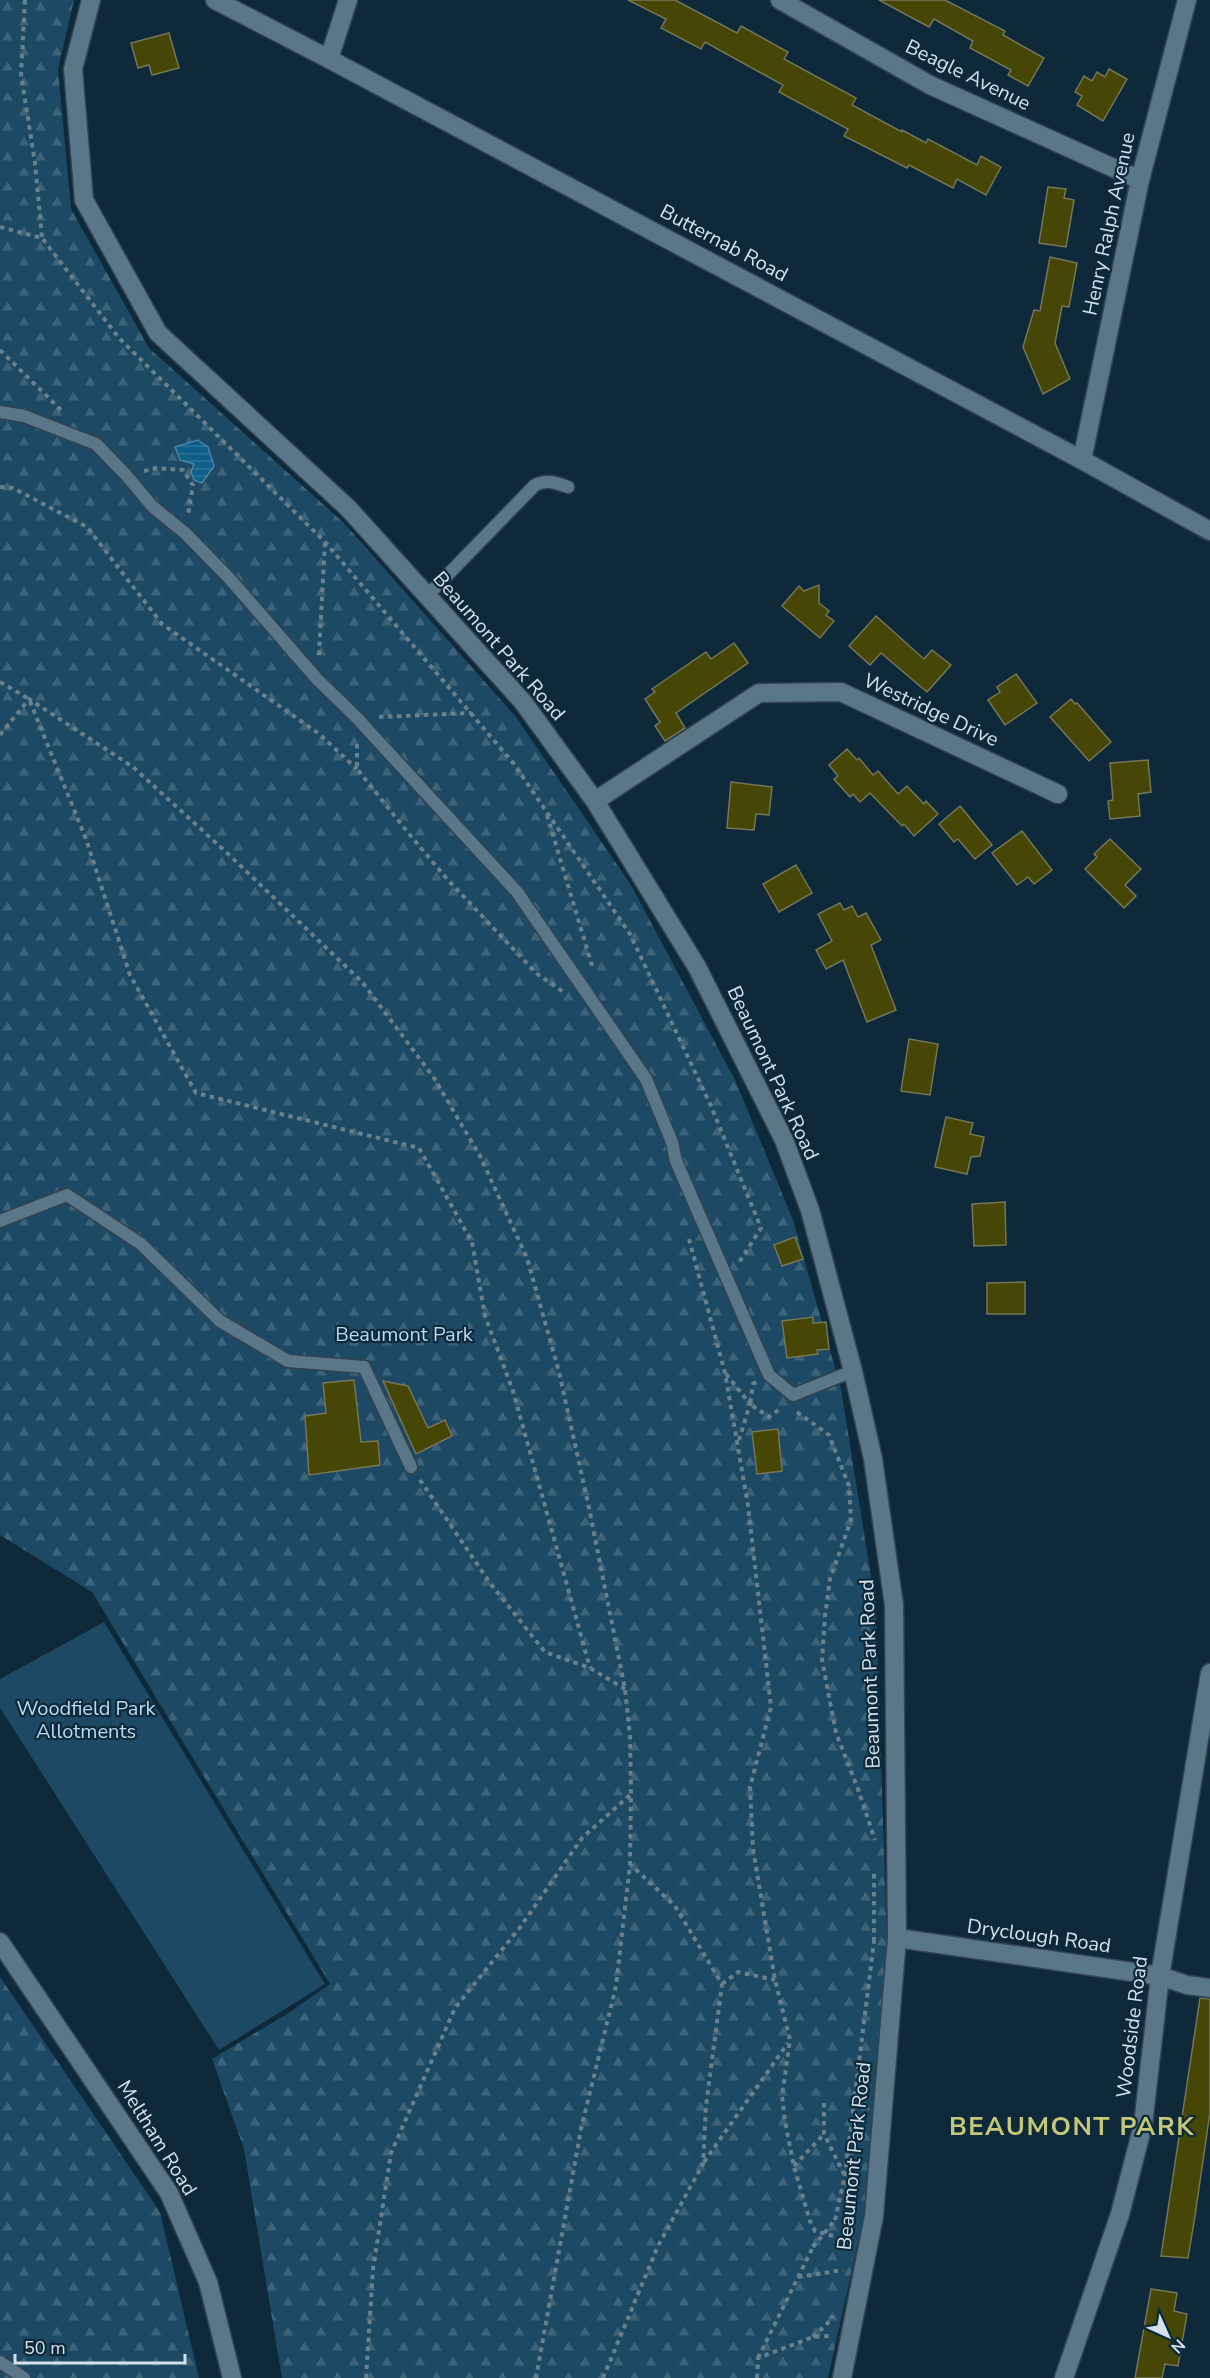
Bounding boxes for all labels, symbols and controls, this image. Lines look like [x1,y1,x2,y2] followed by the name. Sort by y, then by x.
[901,33,1035,117] street label: Beagle Avenue
[1076,130,1142,318] street label: Henry Ralph Avenue
[655,198,793,288] street label: Butternab Road
[427,566,571,726] street label: Beaumont Park Road
[859,667,1003,753] street label: Westridge Drive
[721,981,825,1165] street label: Beaumont Park Road
[335,1321,474,1348] park label: Beaumont Park
[853,1579,887,1769] street label: Beaumont Park Road
[16,1695,157,1745] park label: Woodfield Park Allotments
[965,1913,1113,1959] street label: Dryclough Road
[1110,1954,1154,2100] street label: Woodside Road
[831,2060,877,2252] street label: Beaumont Park Road
[111,2075,203,2201] street label: Meltham Road
[949,2109,1195,2144] district label: BEAUMONT PARK
[1138,2306,1198,2366] north arrow
[15,2327,184,2365] scale bar
[1166,2334,1190,2358] text: N
[24,2336,66,2360] text: 50 m

